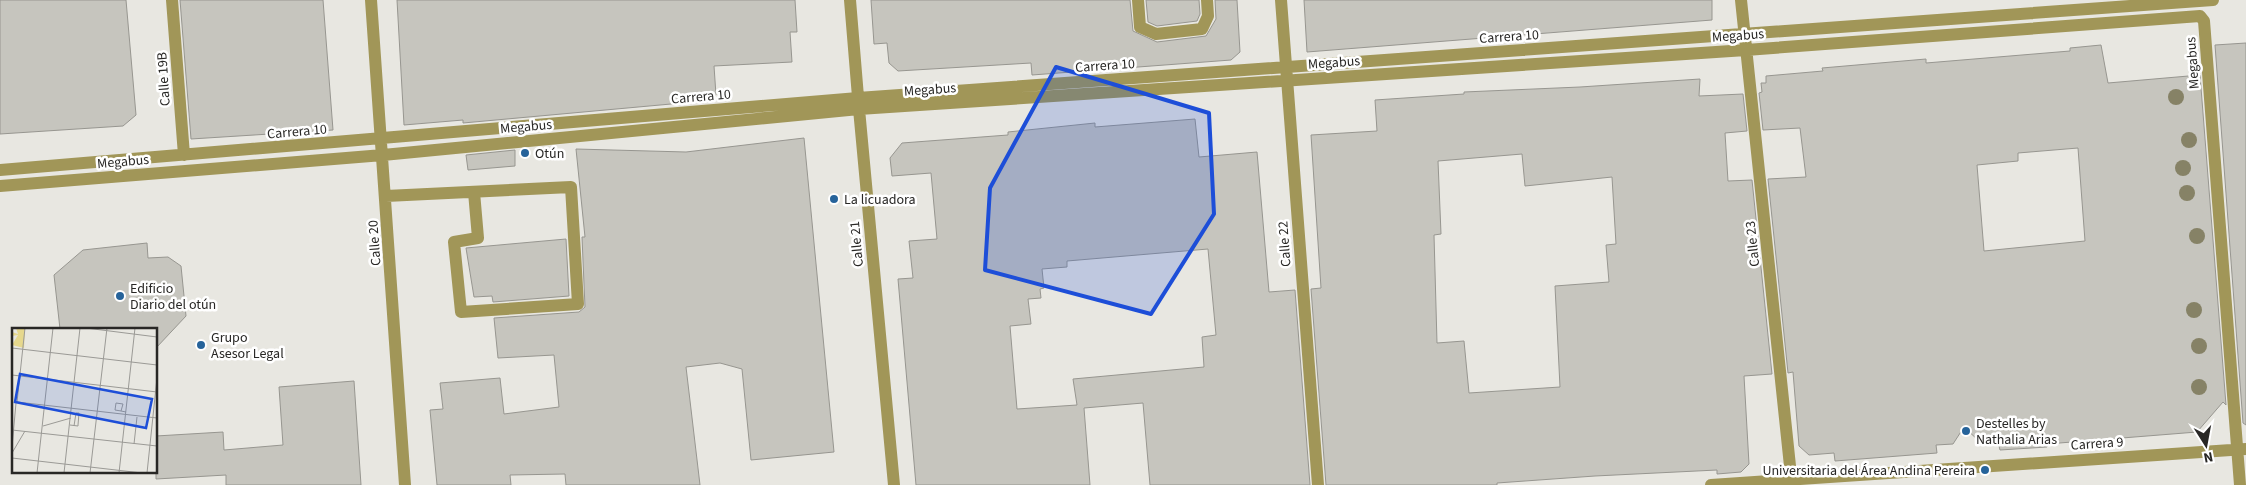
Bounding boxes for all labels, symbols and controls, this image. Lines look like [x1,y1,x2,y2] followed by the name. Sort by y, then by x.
[1711,24,1765,48] street label: Megabus
[1479,25,1540,49] street label: Carrera 10
[2181,36,2205,90] street label: Megabus
[152,51,176,107] street label: Calle 19B
[1307,51,1361,75] street label: Megabus
[1075,54,1136,78] street label: Carrera 10
[903,78,957,102] street label: Megabus
[670,84,732,110] street label: Carrera 10
[499,115,553,139] street label: Megabus
[266,119,328,145] street label: Carrera 10
[535,144,564,164] place label: Otún
[519,147,531,159] marker: Otún
[96,150,150,174] street label: Megabus
[844,190,916,210] place label: La licuadora
[828,193,840,205] marker: La licuadora
[363,219,387,267] street label: Calle 20
[845,220,869,268] street label: Calle 21
[1273,220,1297,268] street label: Calle 22
[1741,220,1765,268] street label: Calle 23
[130,279,216,315] place label: Edificio Diario del otún
[114,290,126,302] marker: Edificio Diario del otún
[12,328,158,472] inset map
[211,328,284,364] place label: Grupo Asesor Legal
[195,339,207,351] marker: Grupo Asesor Legal
[1976,414,2057,450] place label: Destelles by Nathalia Arias
[2181,420,2231,470] north arrow
[1960,425,1972,437] marker: Destelles by Nathalia Arias
[2070,432,2124,456] street label: Carrera 9
[2202,446,2215,467] text: N
[1762,461,1975,481] place label: Universitaria del Área Andina Pereira
[1979,464,1991,476] marker: Universitaria del Área Andina Pereira

